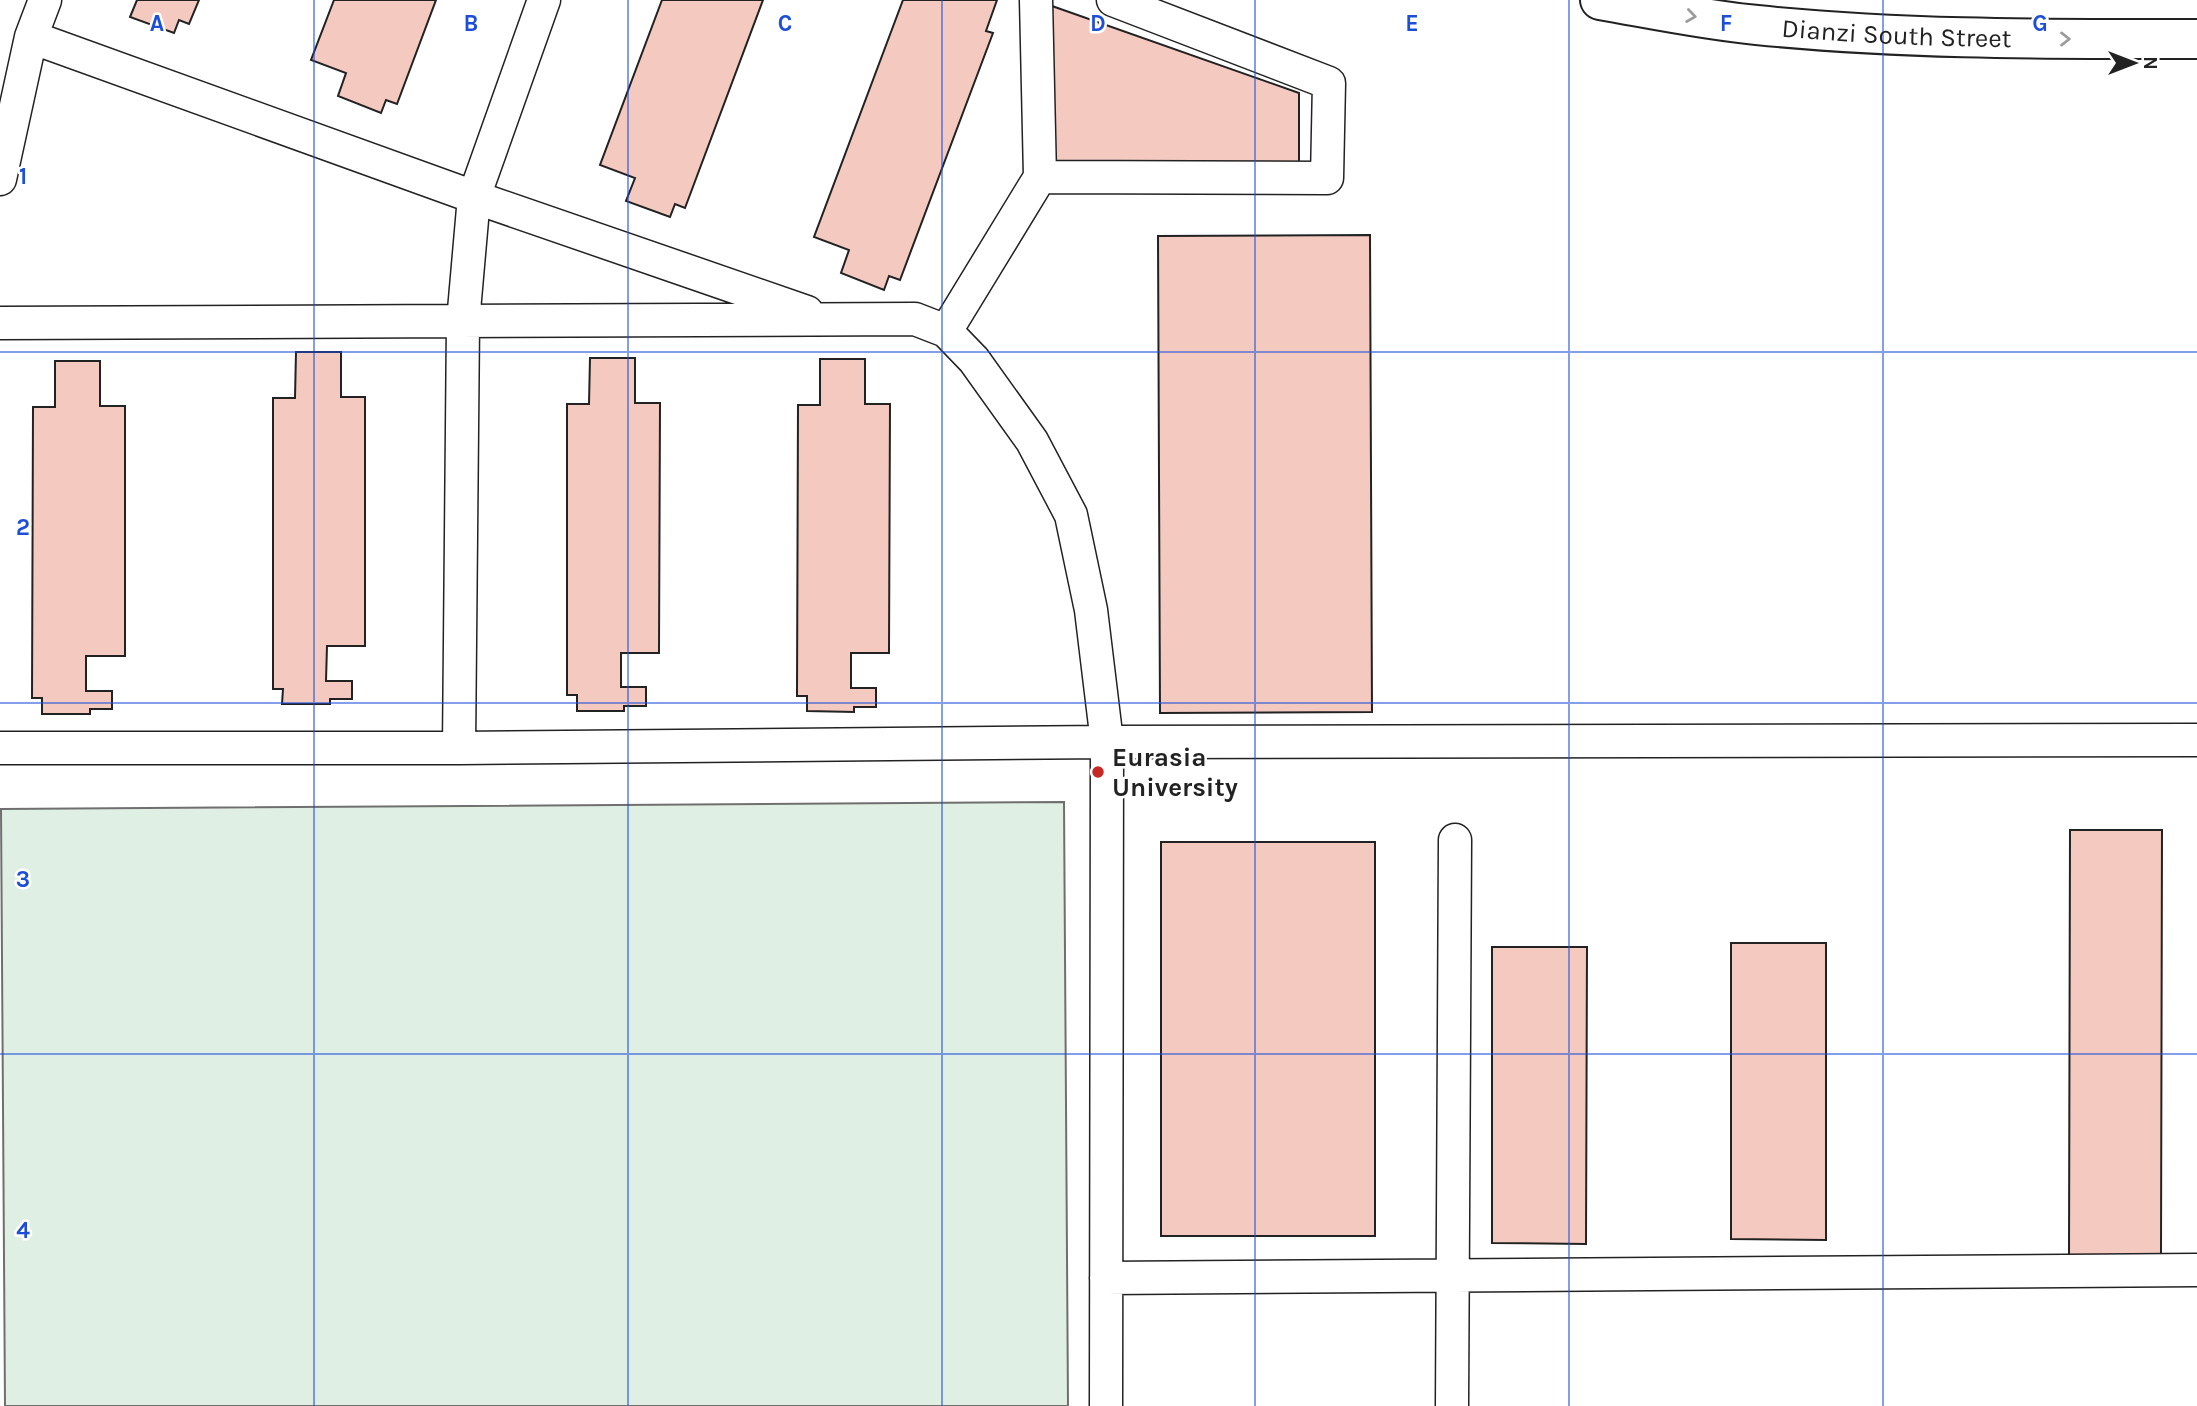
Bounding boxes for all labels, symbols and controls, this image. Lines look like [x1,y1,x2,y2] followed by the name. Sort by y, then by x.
[1685,8,1697,23] one-way arrow
[150,10,164,37] text: A
[464,10,478,37] text: B
[778,10,792,37] text: C
[1090,10,1106,37] text: D
[1405,10,1419,37] text: E
[1720,10,1732,37] text: F
[2032,10,2048,37] text: G
[1780,12,2012,54] street label: Dianzi South Street
[2099,28,2169,98] north arrow
[2060,31,2070,47] one-way arrow
[2139,56,2161,70] text: N
[19,163,27,190] text: 1
[16,514,30,541] text: 2
[1112,742,1238,803] place label: Eurasia University
[1090,764,1106,780] marker: Eurasia University
[16,866,30,893] text: 3
[16,1217,30,1244] text: 4

